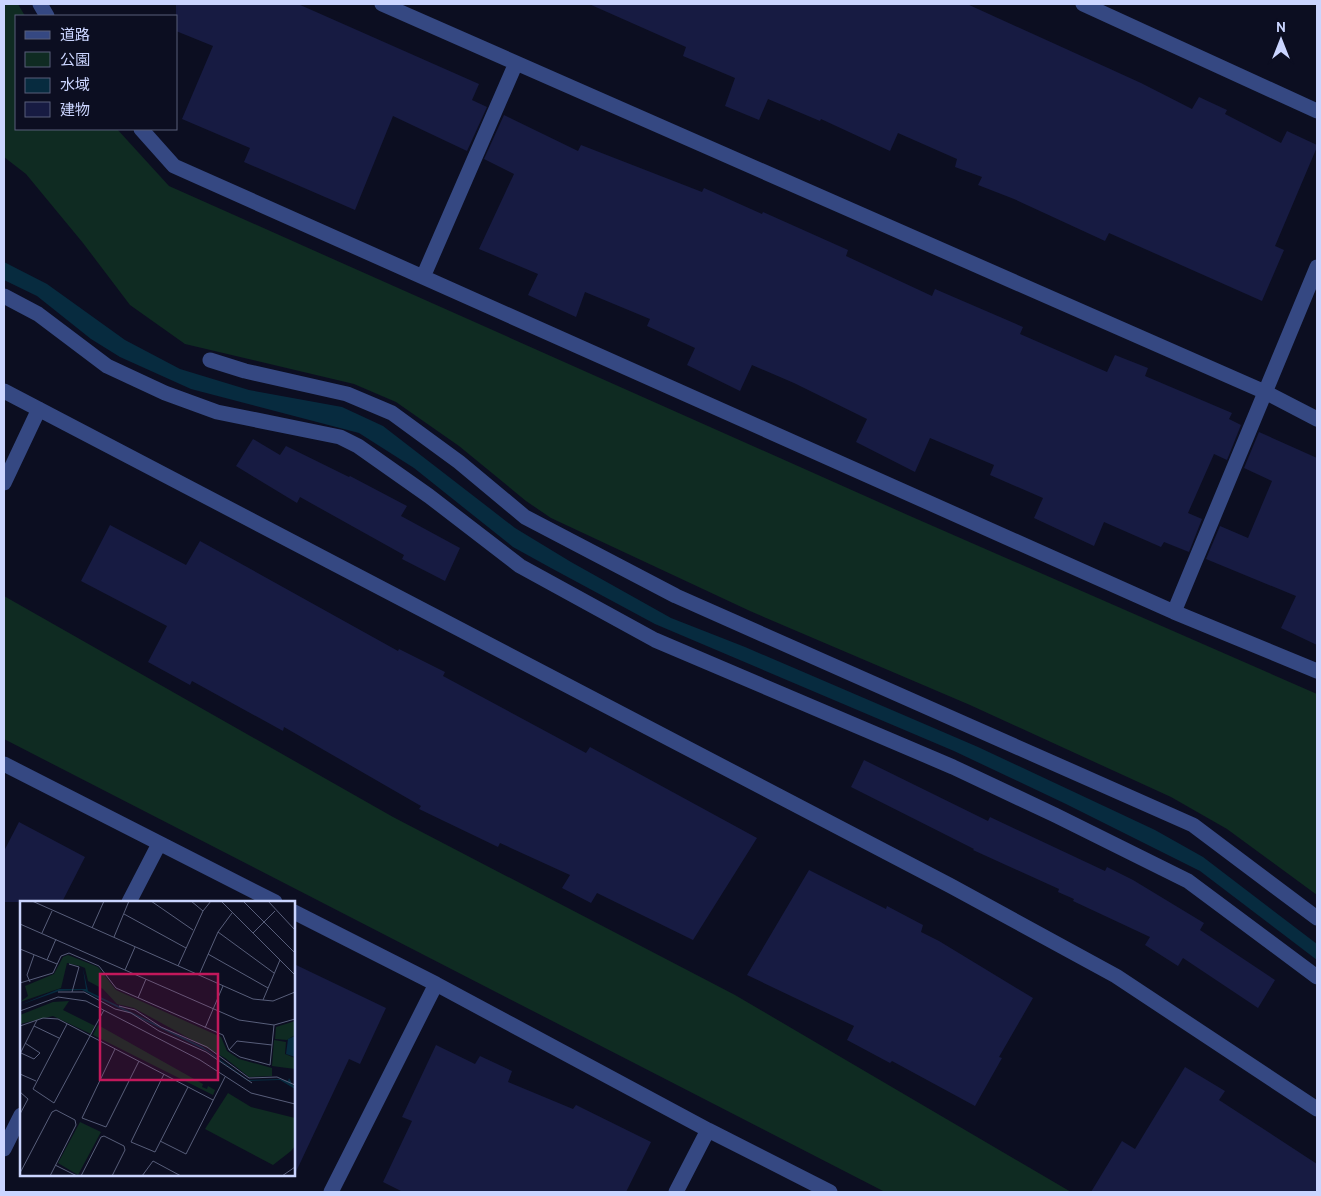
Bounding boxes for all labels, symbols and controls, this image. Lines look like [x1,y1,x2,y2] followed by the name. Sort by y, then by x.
[15,15,178,130] legend
[1256,15,1306,65] north arrow
[1276,18,1286,36] text: N
[60,26,90,44] text: 道路
[60,51,90,69] text: 公園
[60,76,90,94] text: 水域
[60,101,90,119] text: 建物
[20,901,295,1176] inset map

